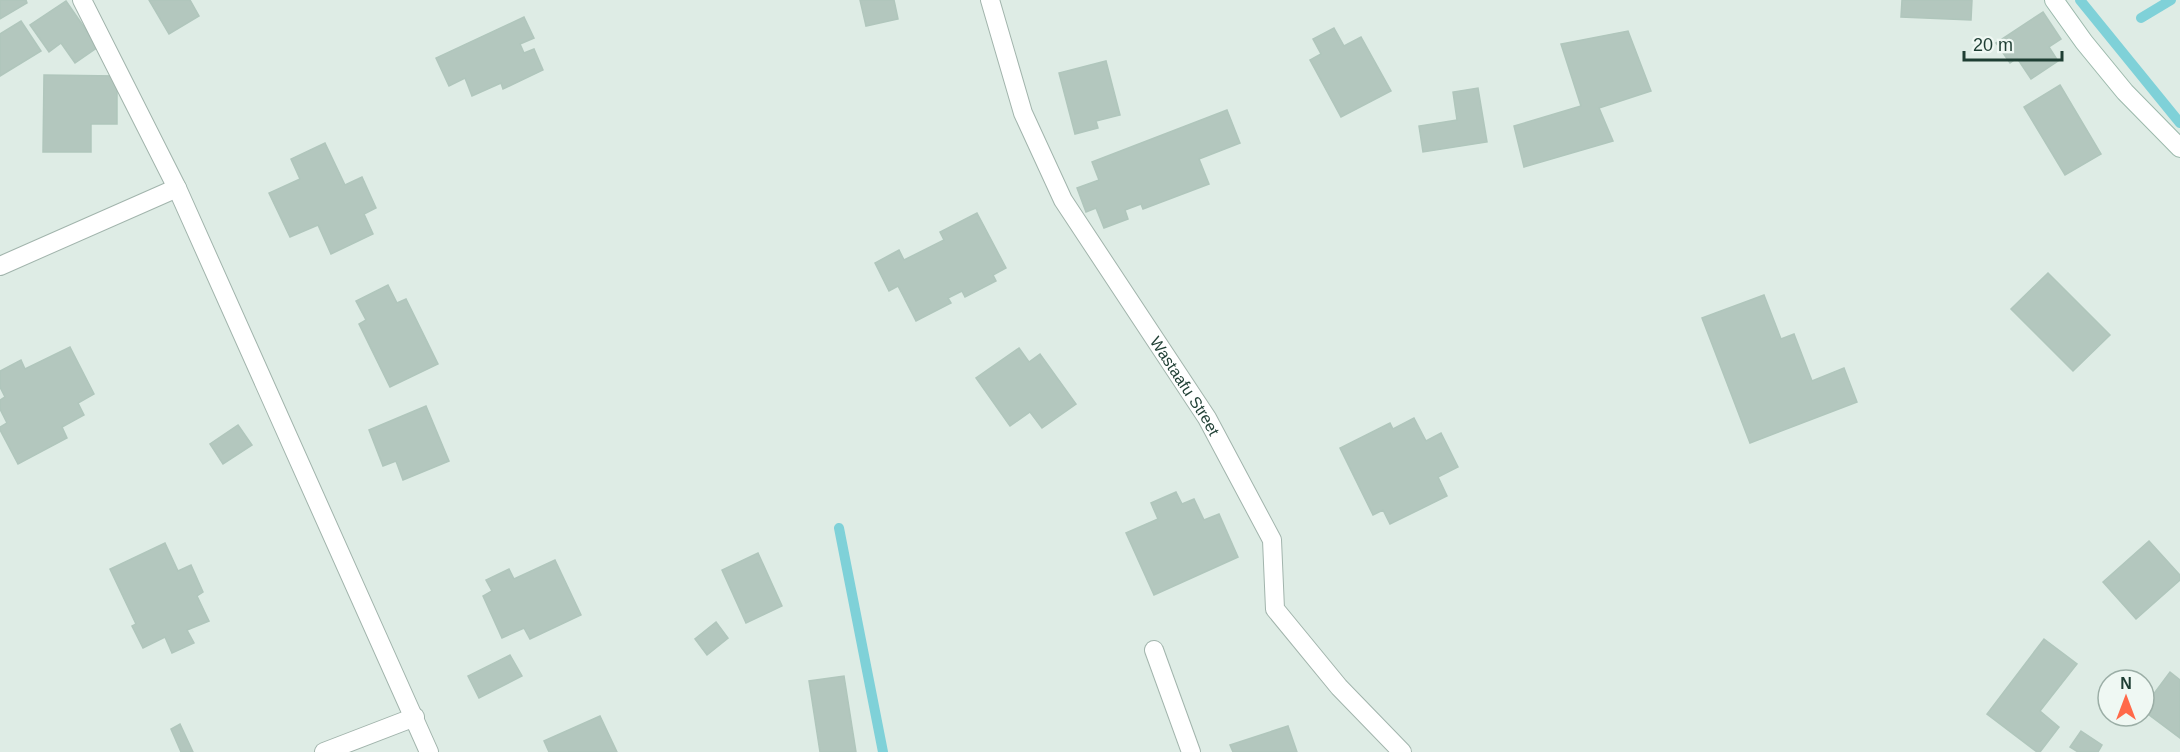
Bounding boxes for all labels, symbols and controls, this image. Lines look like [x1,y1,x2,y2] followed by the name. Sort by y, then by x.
[1964,24,2062,62] scale bar
[1973,35,2013,55] text: 20 m
[1147,334,1223,439] street label: Wastaafu Street
[2096,668,2156,728] north arrow
[2120,675,2132,692] text: N

